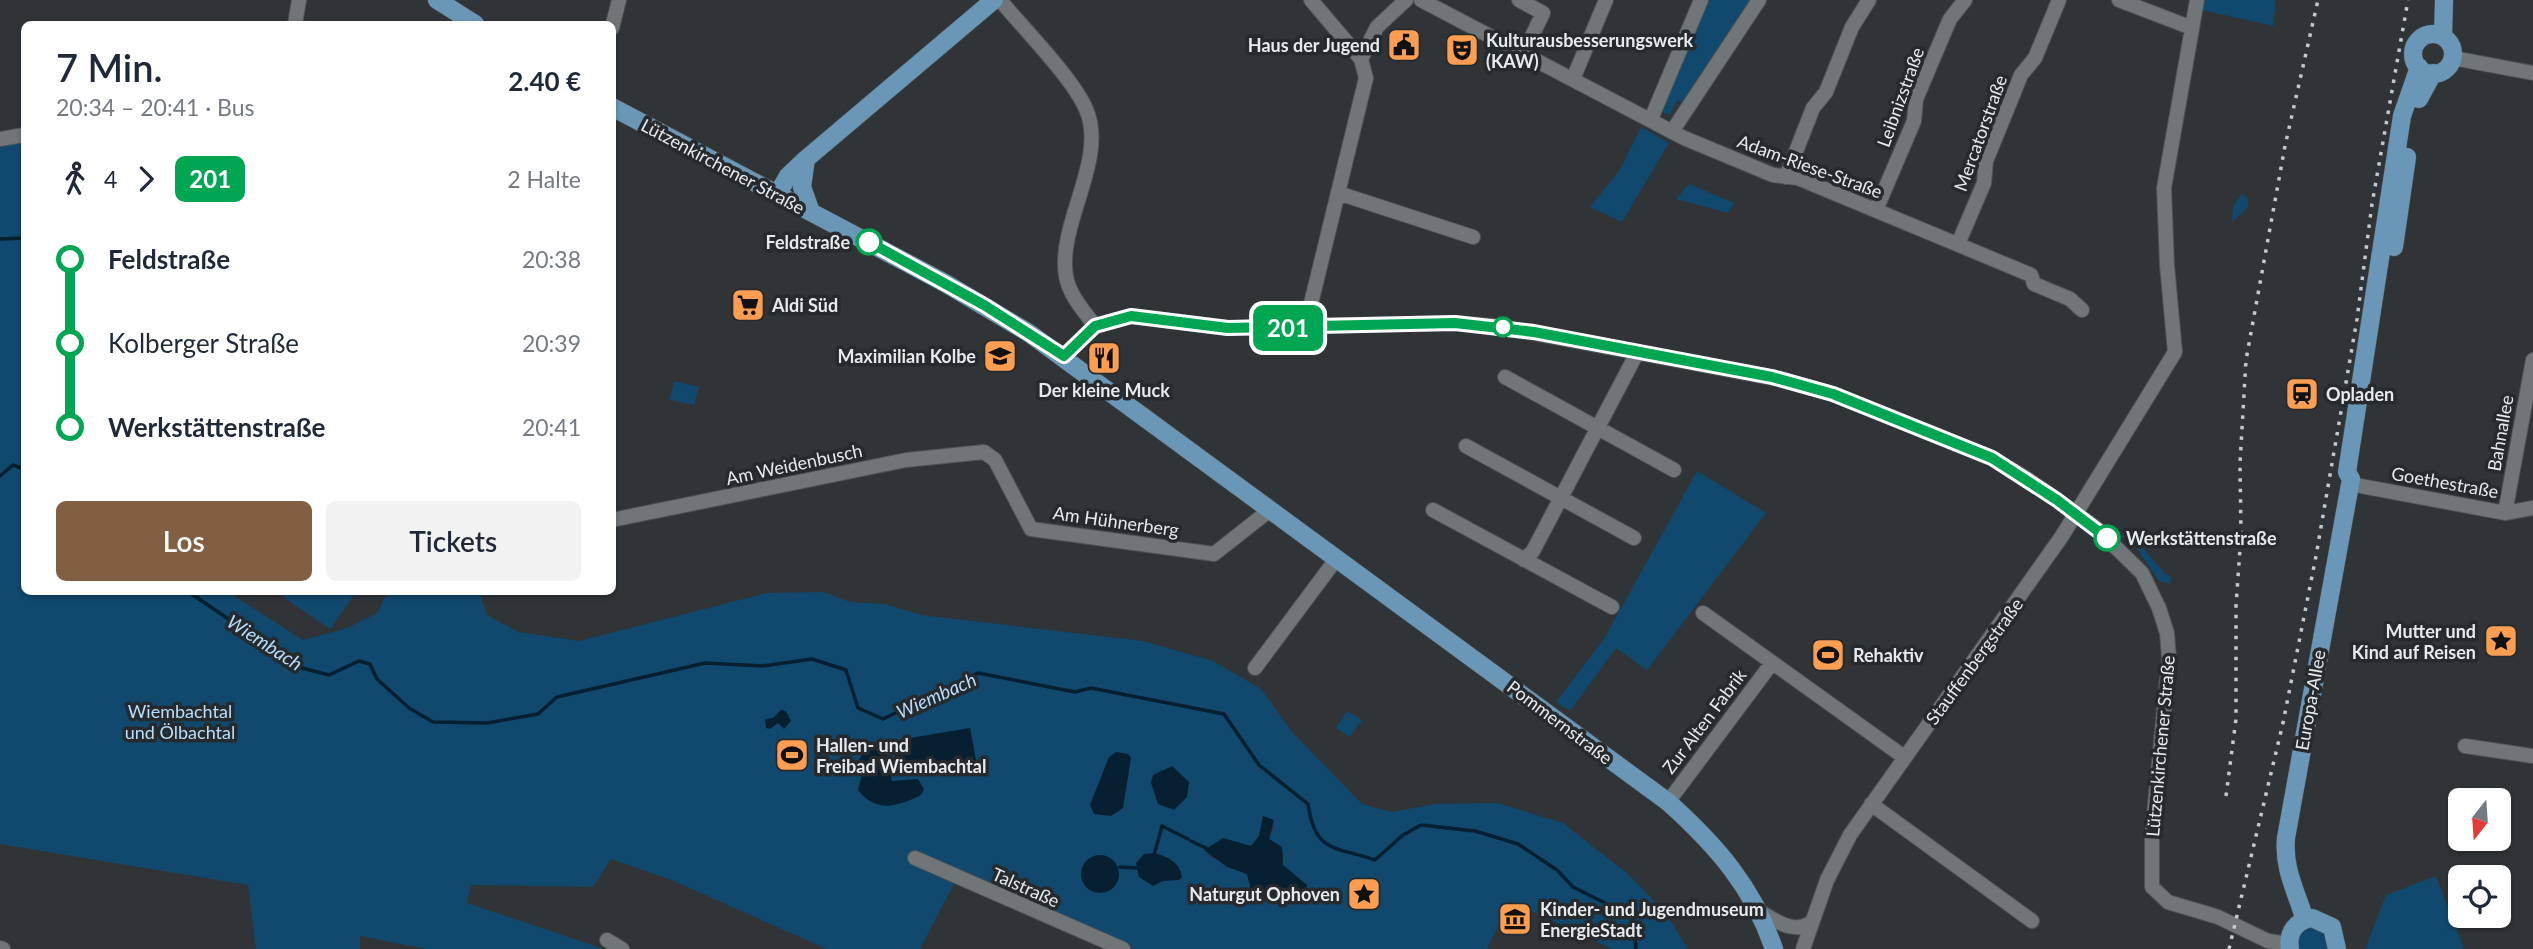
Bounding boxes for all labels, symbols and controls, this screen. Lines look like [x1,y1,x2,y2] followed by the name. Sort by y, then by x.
[1385,26,1423,64] public building icon: Haus der Jugend
[1486,29,1693,72] place label: Kulturausbesserungswerk (KAW)
[1443,31,1481,69] theatre icon: Kulturausbesserungswerk (KAW)
[1248,34,1380,56] place label: Haus der Jugend
[56,44,163,90] text: 7 Min.
[1872,44,1928,150] street label: Leibnizstraße
[508,65,581,97] text: 2.40 €
[1949,72,2011,194] street label: Mercatorstraße
[56,93,255,121] text: 20:34 – 20:41 · Bus
[638,114,808,218] street label: Lützenkirchener Straße
[1735,130,1885,202] street label: Adam-Riese-Straße
[56,160,94,198] icon: walk
[127,160,165,198] icon: forward
[189,164,231,193] text: 201
[104,165,117,193] text: 4
[507,165,581,193] text: 2 Halte
[856,229,882,255] marker: Feldstraße
[766,231,850,253] place label: Feldstraße
[108,243,230,275] text: Feldstraße
[522,245,581,273] text: 20:38
[729,286,767,324] supermarket icon: Aldi Süd
[771,294,838,316] place label: Aldi Süd
[1248,305,1328,351] line badge: 201
[1267,313,1309,342] text: 201
[1493,317,1513,337] unlabelled marker
[108,327,299,359] text: Kolberger Straße
[522,329,581,357] text: 20:39
[981,337,1019,375] school or university icon: Maximilian Kolbe
[1085,339,1123,377] restaurant icon: Der kleine Muck
[837,345,976,367] place label: Maximilian Kolbe
[2283,375,2321,413] station icon: Opladen
[1038,379,1170,401] place label: Der kleine Muck
[2326,383,2394,405] place label: Opladen
[2482,393,2518,473] street label: Bahnallee
[108,411,325,443] text: Werkstättenstraße
[522,413,581,441] text: 20:41
[724,439,864,489] street label: Am Weidenbusch
[2390,462,2500,502] street label: Goethestraße
[56,501,312,581] button: Los
[326,501,581,581] button: Tickets
[1052,501,1180,541] street label: Am Hühnerberg
[2094,525,2120,551] marker: Werkstättenstraße
[2126,527,2277,549] place label: Werkstättenstraße
[1921,594,2027,728] street label: Stauffenbergstraße
[223,609,307,675] water label: Wiembach
[2352,620,2476,663] place label: Mutter und Kind auf Reisen
[2482,622,2520,660] place icon: Mutter und Kind auf Reisen
[1809,636,1847,674] sports icon: Rehaktiv
[1853,644,1924,666] place label: Rehaktiv
[2290,648,2330,752] street label: Europa-Allee
[2141,654,2179,838] street label: Lützenkirchener Straße
[1657,664,1751,778] street label: Zur Alten Fabrik
[892,667,980,723] water label: Wiembach
[1503,675,1617,769] street label: Pommernstraße
[125,700,235,743] park label: Wiembachtal und Ölbachtal
[816,734,986,777] place label: Hallen- und Freibad Wiembachtal
[773,736,811,774] sports icon: Hallen- und Freibad Wiembachtal
[2448,788,2511,850] north arrow
[2448,788,2511,928] map controls
[989,862,1063,912] street label: Talstraße
[2448,865,2511,928] button: locate
[1345,875,1383,913] place icon: Naturgut Ophoven
[1189,883,1340,905] place label: Naturgut Ophoven
[1540,898,1764,941] place label: Kinder- und Jugendmuseum EnergieStadt
[1496,900,1534,938] museum icon: Kinder- und Jugendmuseum EnergieStadt

